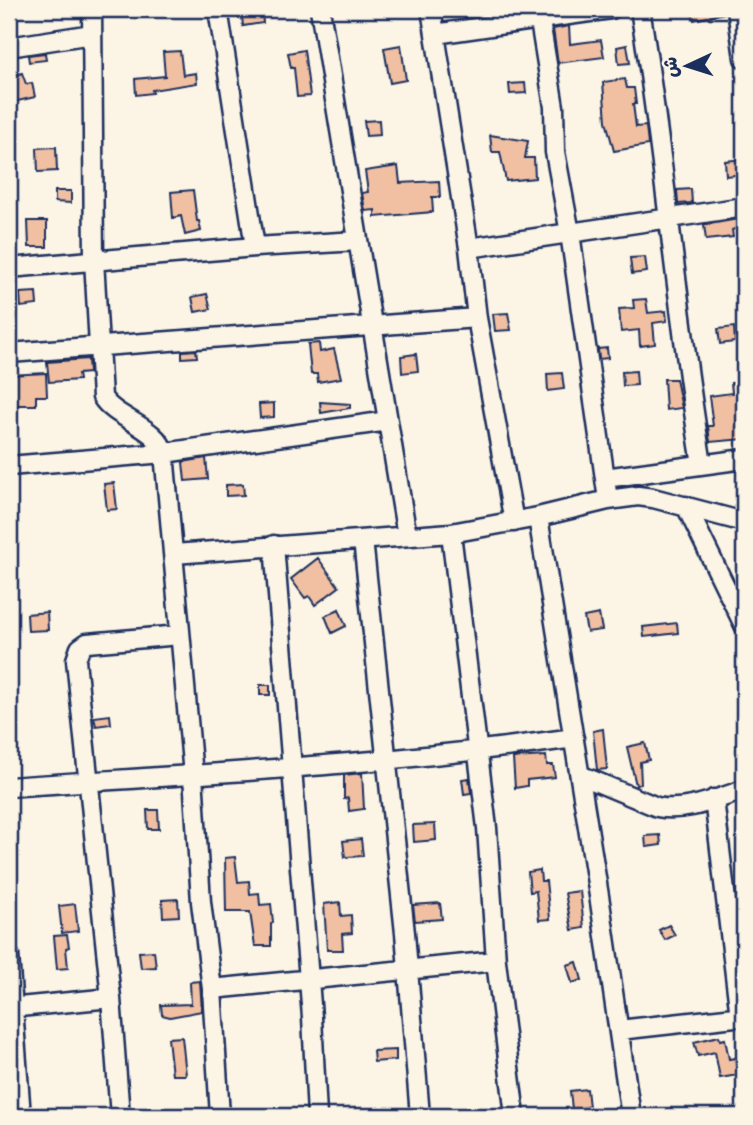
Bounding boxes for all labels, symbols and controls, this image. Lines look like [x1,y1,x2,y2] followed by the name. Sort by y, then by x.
[652,32,722,102] north arrow
[654,56,684,79] text: ش

